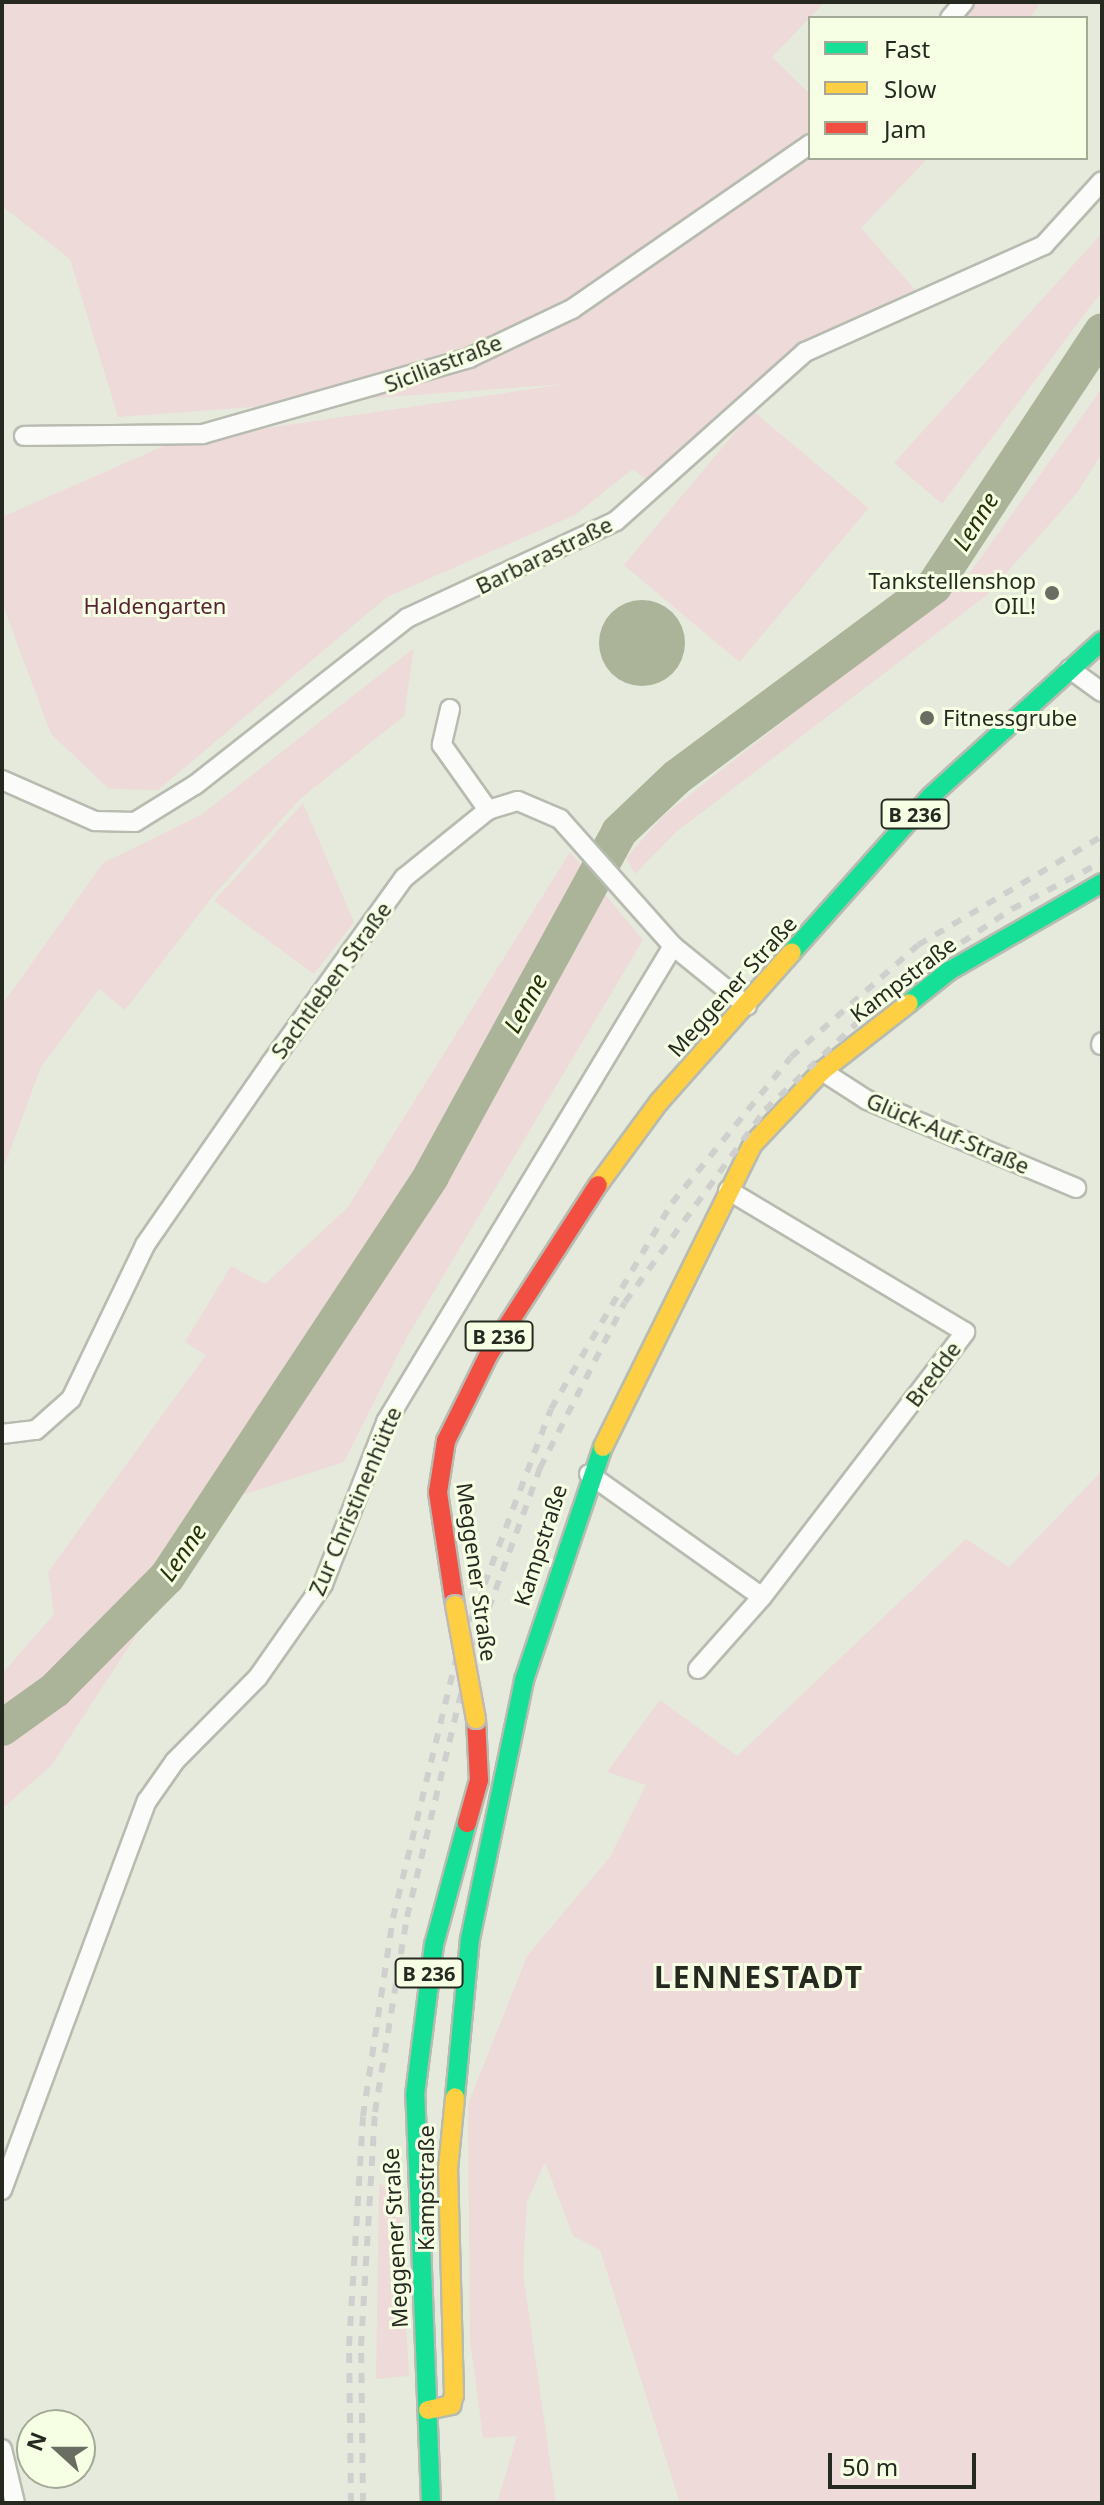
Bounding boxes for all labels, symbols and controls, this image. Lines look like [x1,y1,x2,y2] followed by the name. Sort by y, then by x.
[808,16,1088,160] legend
[884,32,930,65] text: Fast
[884,72,936,105] text: Slow
[884,112,926,145] text: Jam
[381,329,505,397] street label: Siciliastraße
[946,487,1004,555] water label: Lenne
[472,511,616,599] street label: Barbarastraße
[869,567,1036,618] place label: Tankstellenshop OIL!
[1043,584,1061,602] marker: Tankstellenshop OIL!
[84,593,226,619] park label: Haldengarten
[943,705,1077,731] place label: Fitnessgrube
[918,709,936,727] marker: Fitnessgrube
[879,798,951,830] road number: B 236
[265,897,397,1063] street label: Sachtleben Straße
[662,910,802,1062] street label: Meggener Straße
[845,931,961,1027] street label: Kampstraße
[497,968,553,1038] water label: Lenne
[863,1087,1033,1179] street label: Glück-Auf-Straße
[463,1320,535,1352] road number: B 236
[900,1336,966,1412] street label: Bredde
[303,1403,407,1599] street label: Zur Christinenhütte
[451,1481,503,1663] street label: Meggener Straße
[508,1481,572,1609] street label: Kampstraße
[152,1518,212,1586] water label: Lenne
[393,1957,465,1989] road number: B 236
[654,1959,864,1995] district label: LENNESTADT
[413,2125,439,2251] street label: Kampstraße
[377,2147,413,2329] street label: Meggener Straße
[16,2409,96,2489] north arrow
[18,2427,53,2455] text: N
[832,2437,980,2487] scale bar
[842,2450,898,2483] text: 50 m

